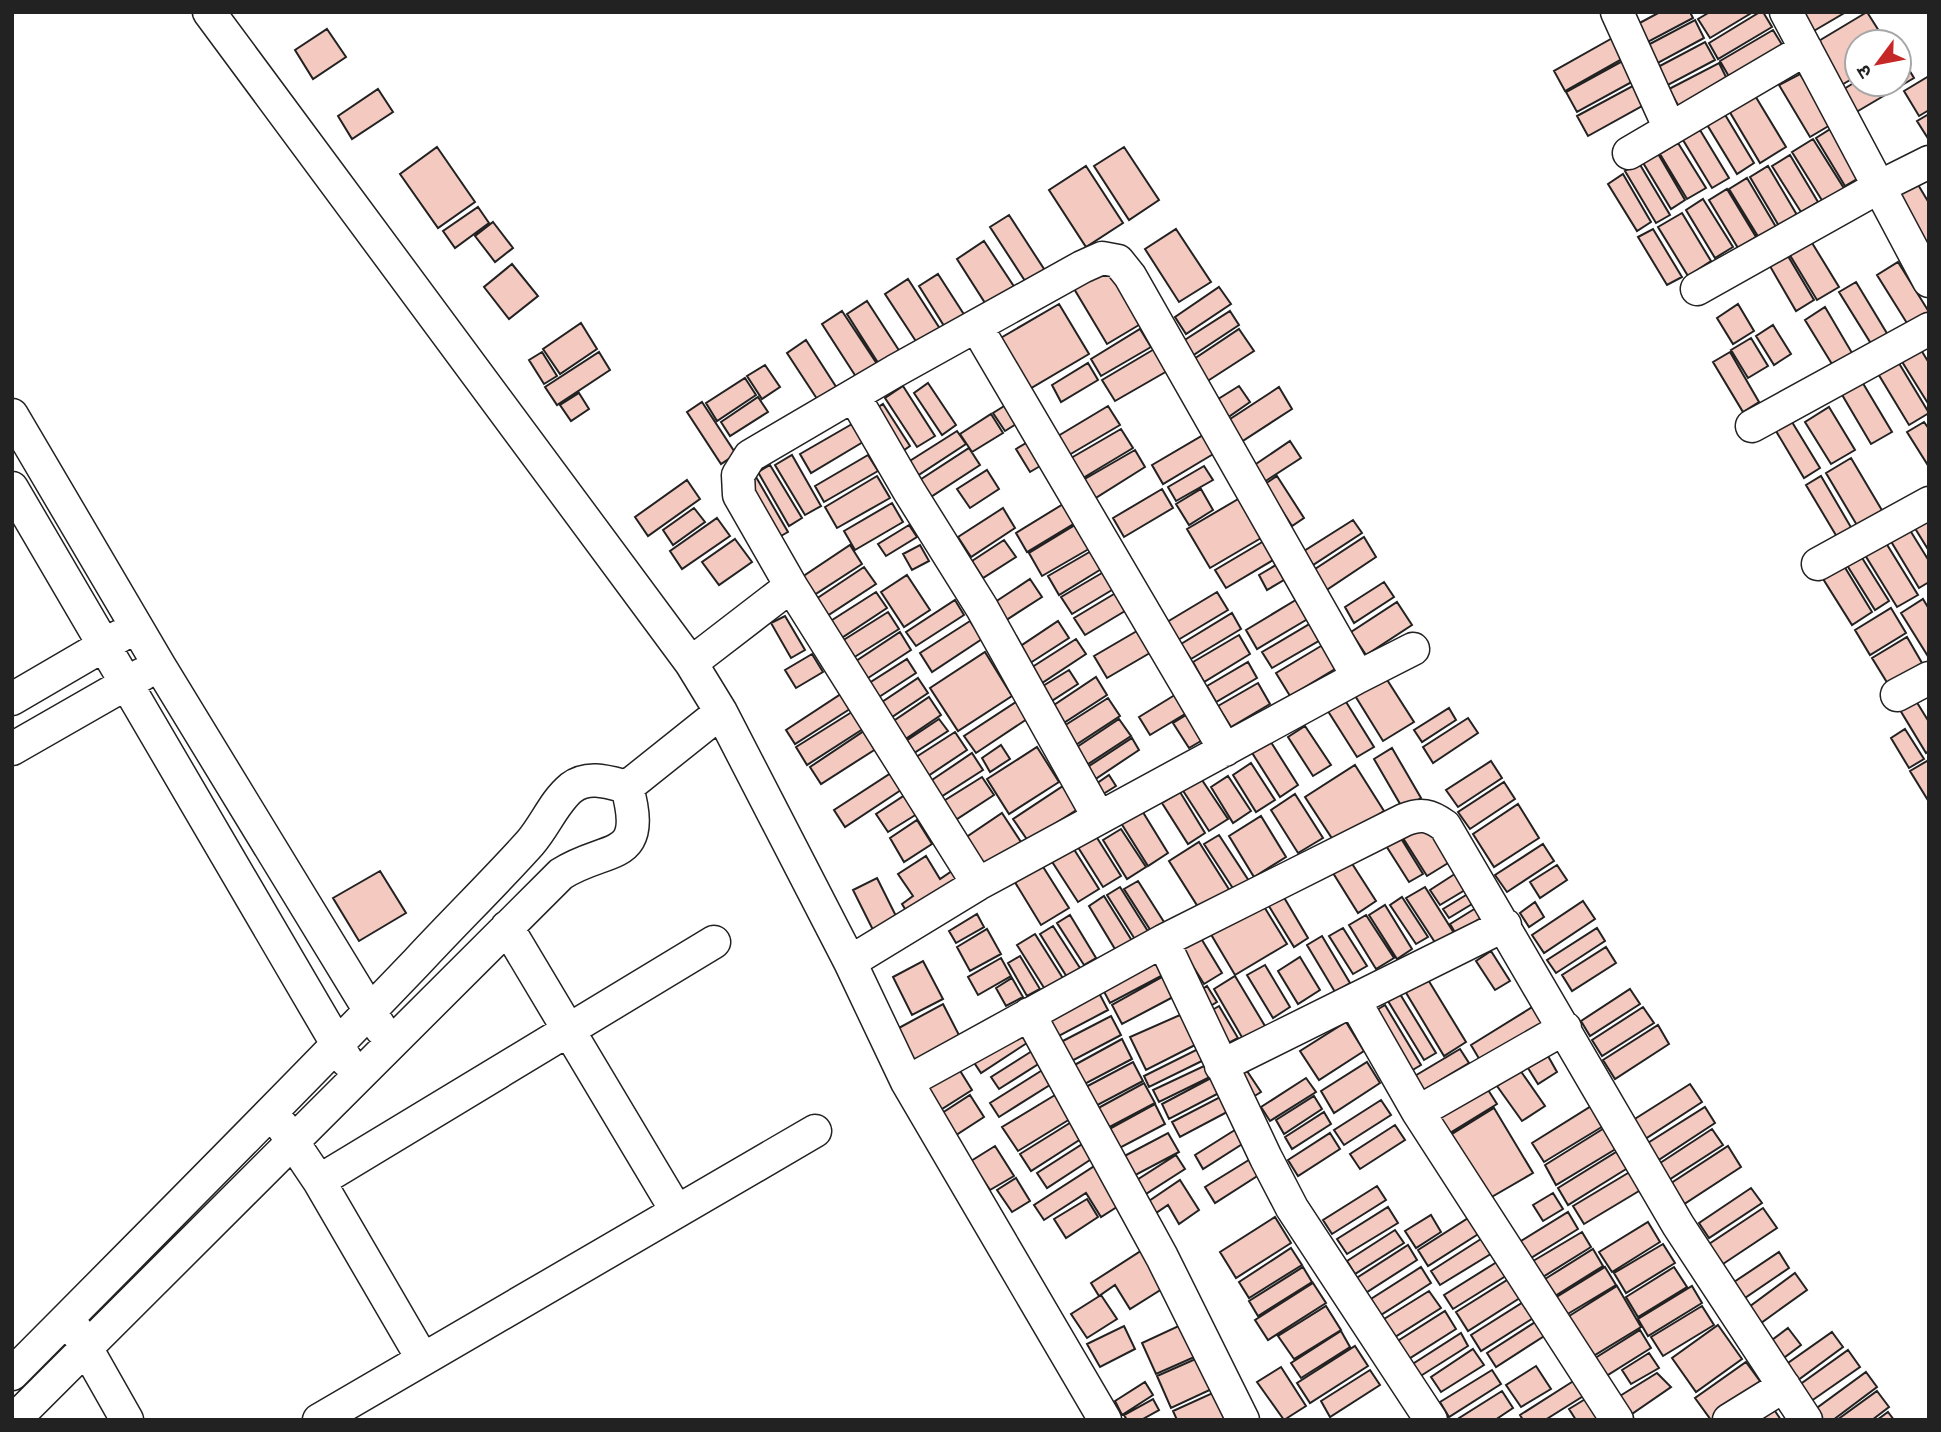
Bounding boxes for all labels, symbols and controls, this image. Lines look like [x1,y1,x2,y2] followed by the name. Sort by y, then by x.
[1843,28,1913,98] north arrow
[1851,60,1877,83] text: उ

